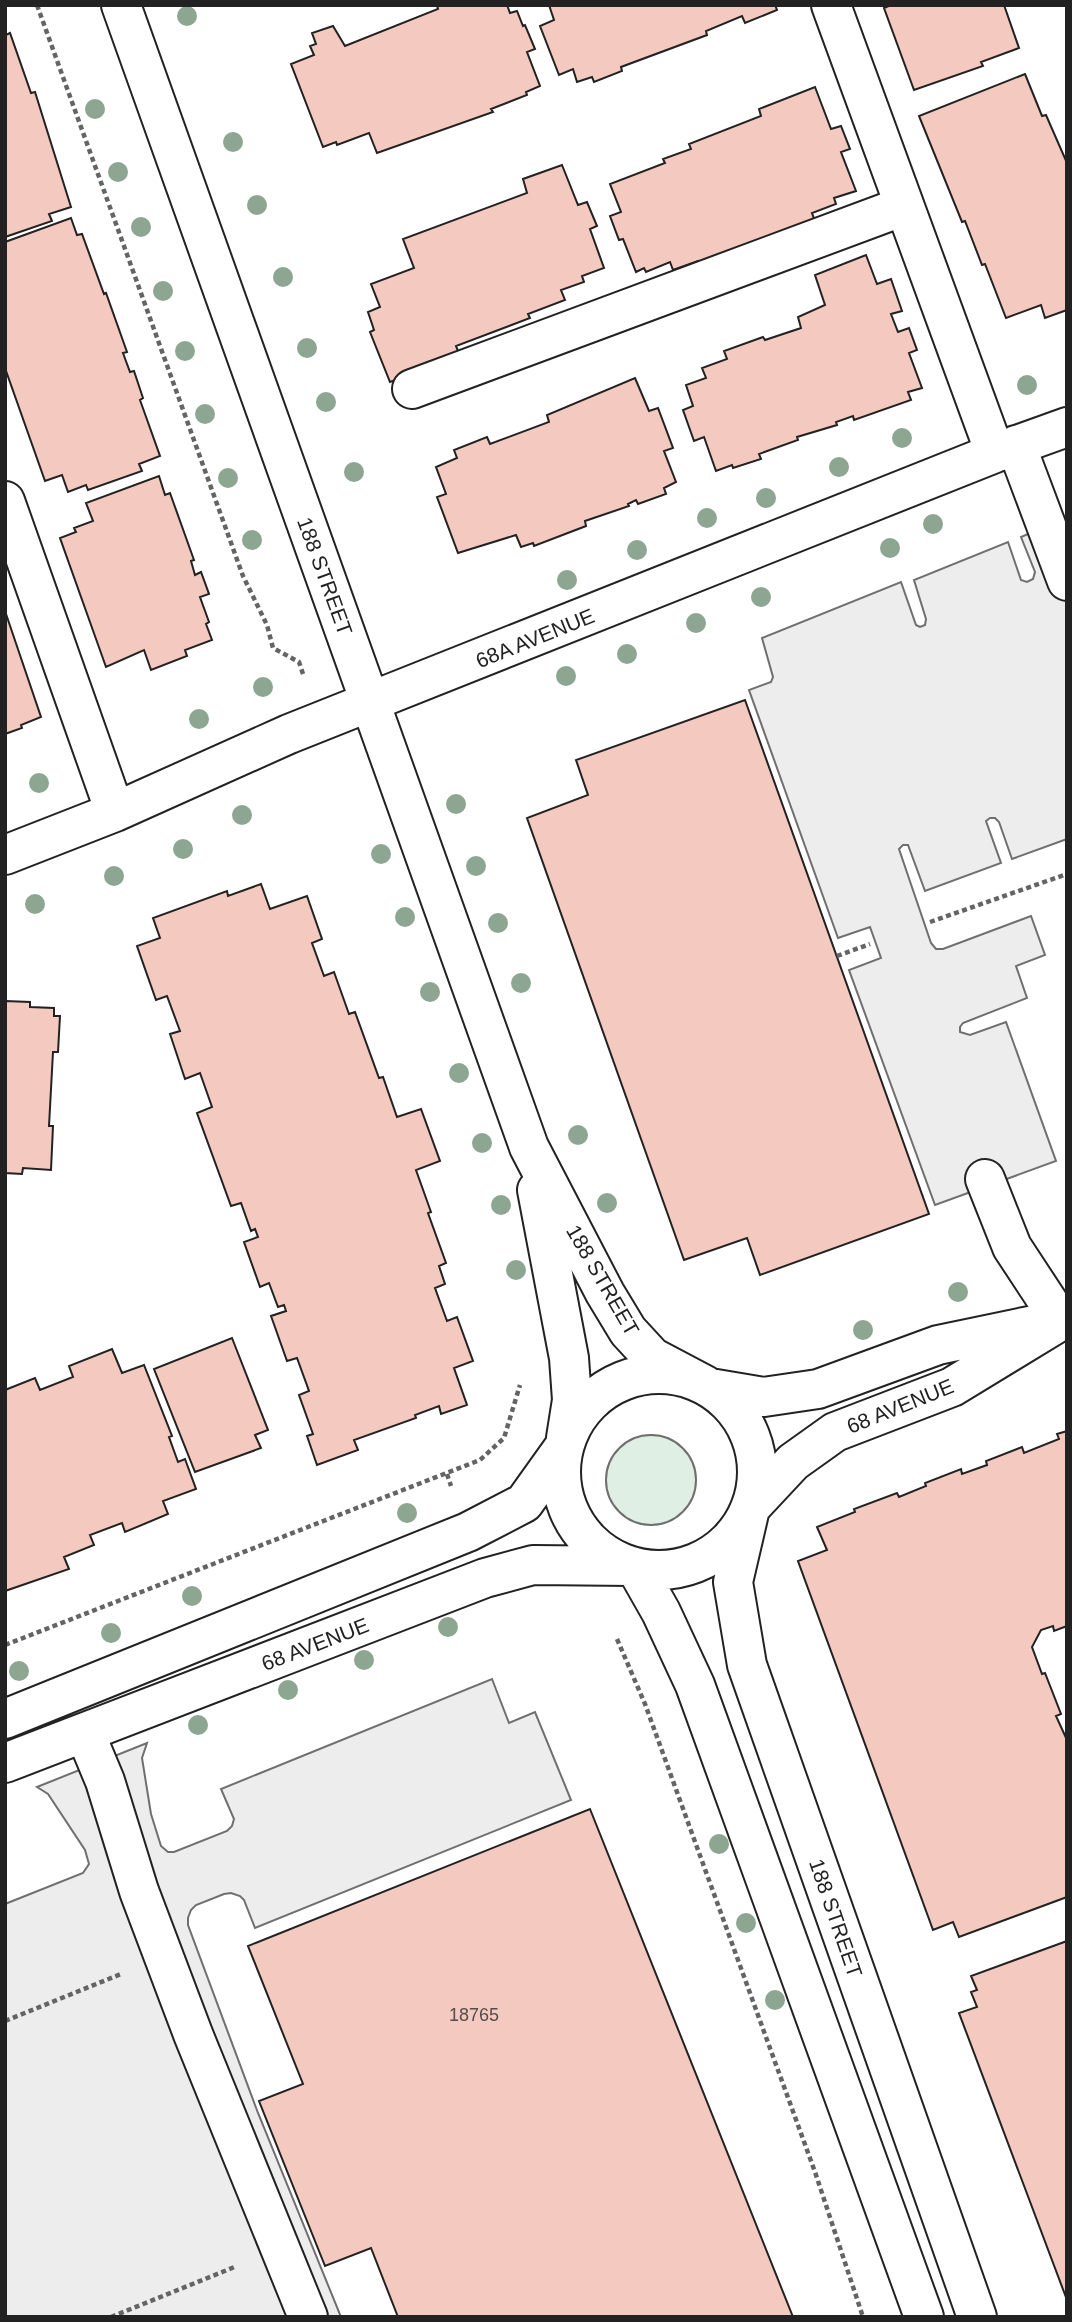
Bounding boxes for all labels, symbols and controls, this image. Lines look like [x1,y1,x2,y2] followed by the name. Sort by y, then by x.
[293,514,357,638] street label: 188 STREET
[472,604,598,672] street label: 68A AVENUE
[562,1221,644,1339] street label: 188 STREET
[843,1374,957,1438] street label: 68 AVENUE
[258,1613,372,1675] street label: 68 AVENUE
[805,1856,867,1980] street label: 188 STREET
[449,2005,499,2025] house number: 18765

